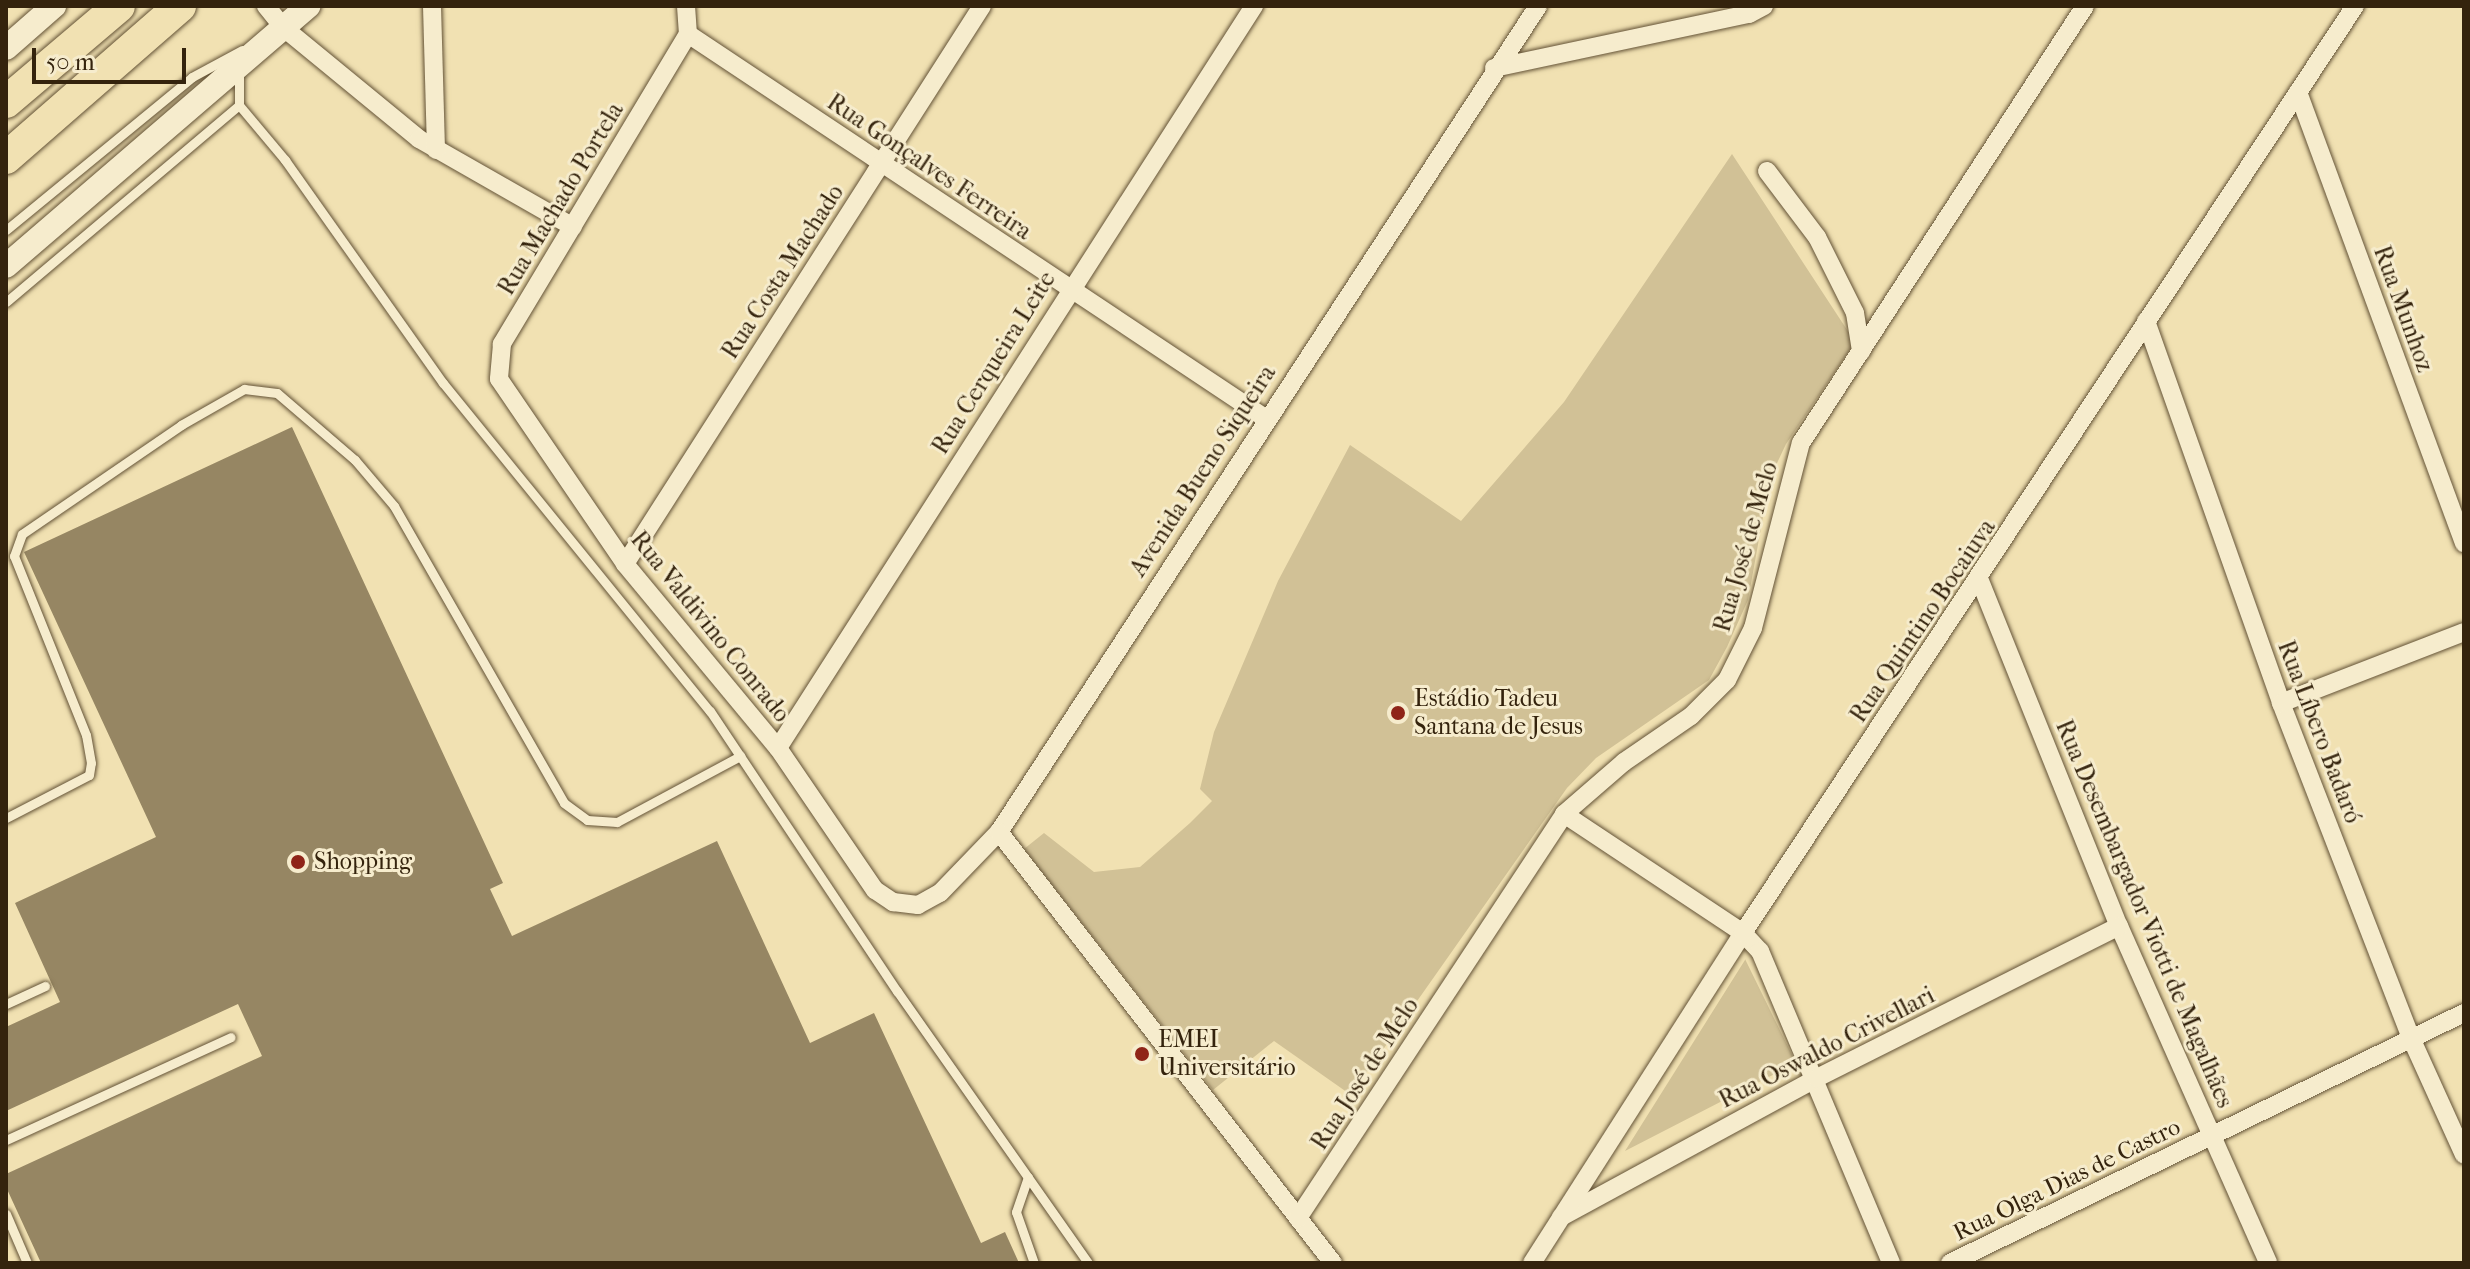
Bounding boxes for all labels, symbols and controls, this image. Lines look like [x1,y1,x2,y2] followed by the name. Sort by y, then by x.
[36,32,190,82] scale bar
[46,48,95,76] text: 50 m
[821,88,1037,246] street label: Rua Gonçalves Ferreira
[492,97,630,301] street label: Rua Machado Portela
[716,179,850,365] street label: Rua Costa Machado
[2367,242,2439,376] street label: Rua Munhoz
[926,266,1062,460] street label: Rua Cerqueira Leite
[1124,360,1282,582] street label: Avenida Bueno Siqueira
[1708,459,1784,635] street label: Rua José de Melo
[1844,514,2002,728] street label: Rua Quintino Bocaiuva
[624,526,796,728] street label: Rua Valdivino Conrado
[2271,637,2367,827] street label: Rua Líbero Badaró
[1414,685,1583,741] place label: Estádio Tadeu Santana de Jesus
[1389,704,1407,722] marker: Estádio Tadeu Santana de Jesus
[2049,716,2239,1112] street label: Rua Desembargador Viotti de Magalhães
[314,848,412,876] place label: Shopping
[289,853,307,871] marker: Shopping
[1714,981,1940,1115] street label: Rua Oswaldo Crivellari
[1305,993,1425,1155] street label: Rua José de Melo
[1158,1026,1296,1082] place label: EMEI Universitário
[1133,1045,1151,1063] marker: EMEI Universitário
[1949,1112,2185,1248] street label: Rua Olga Dias de Castro

